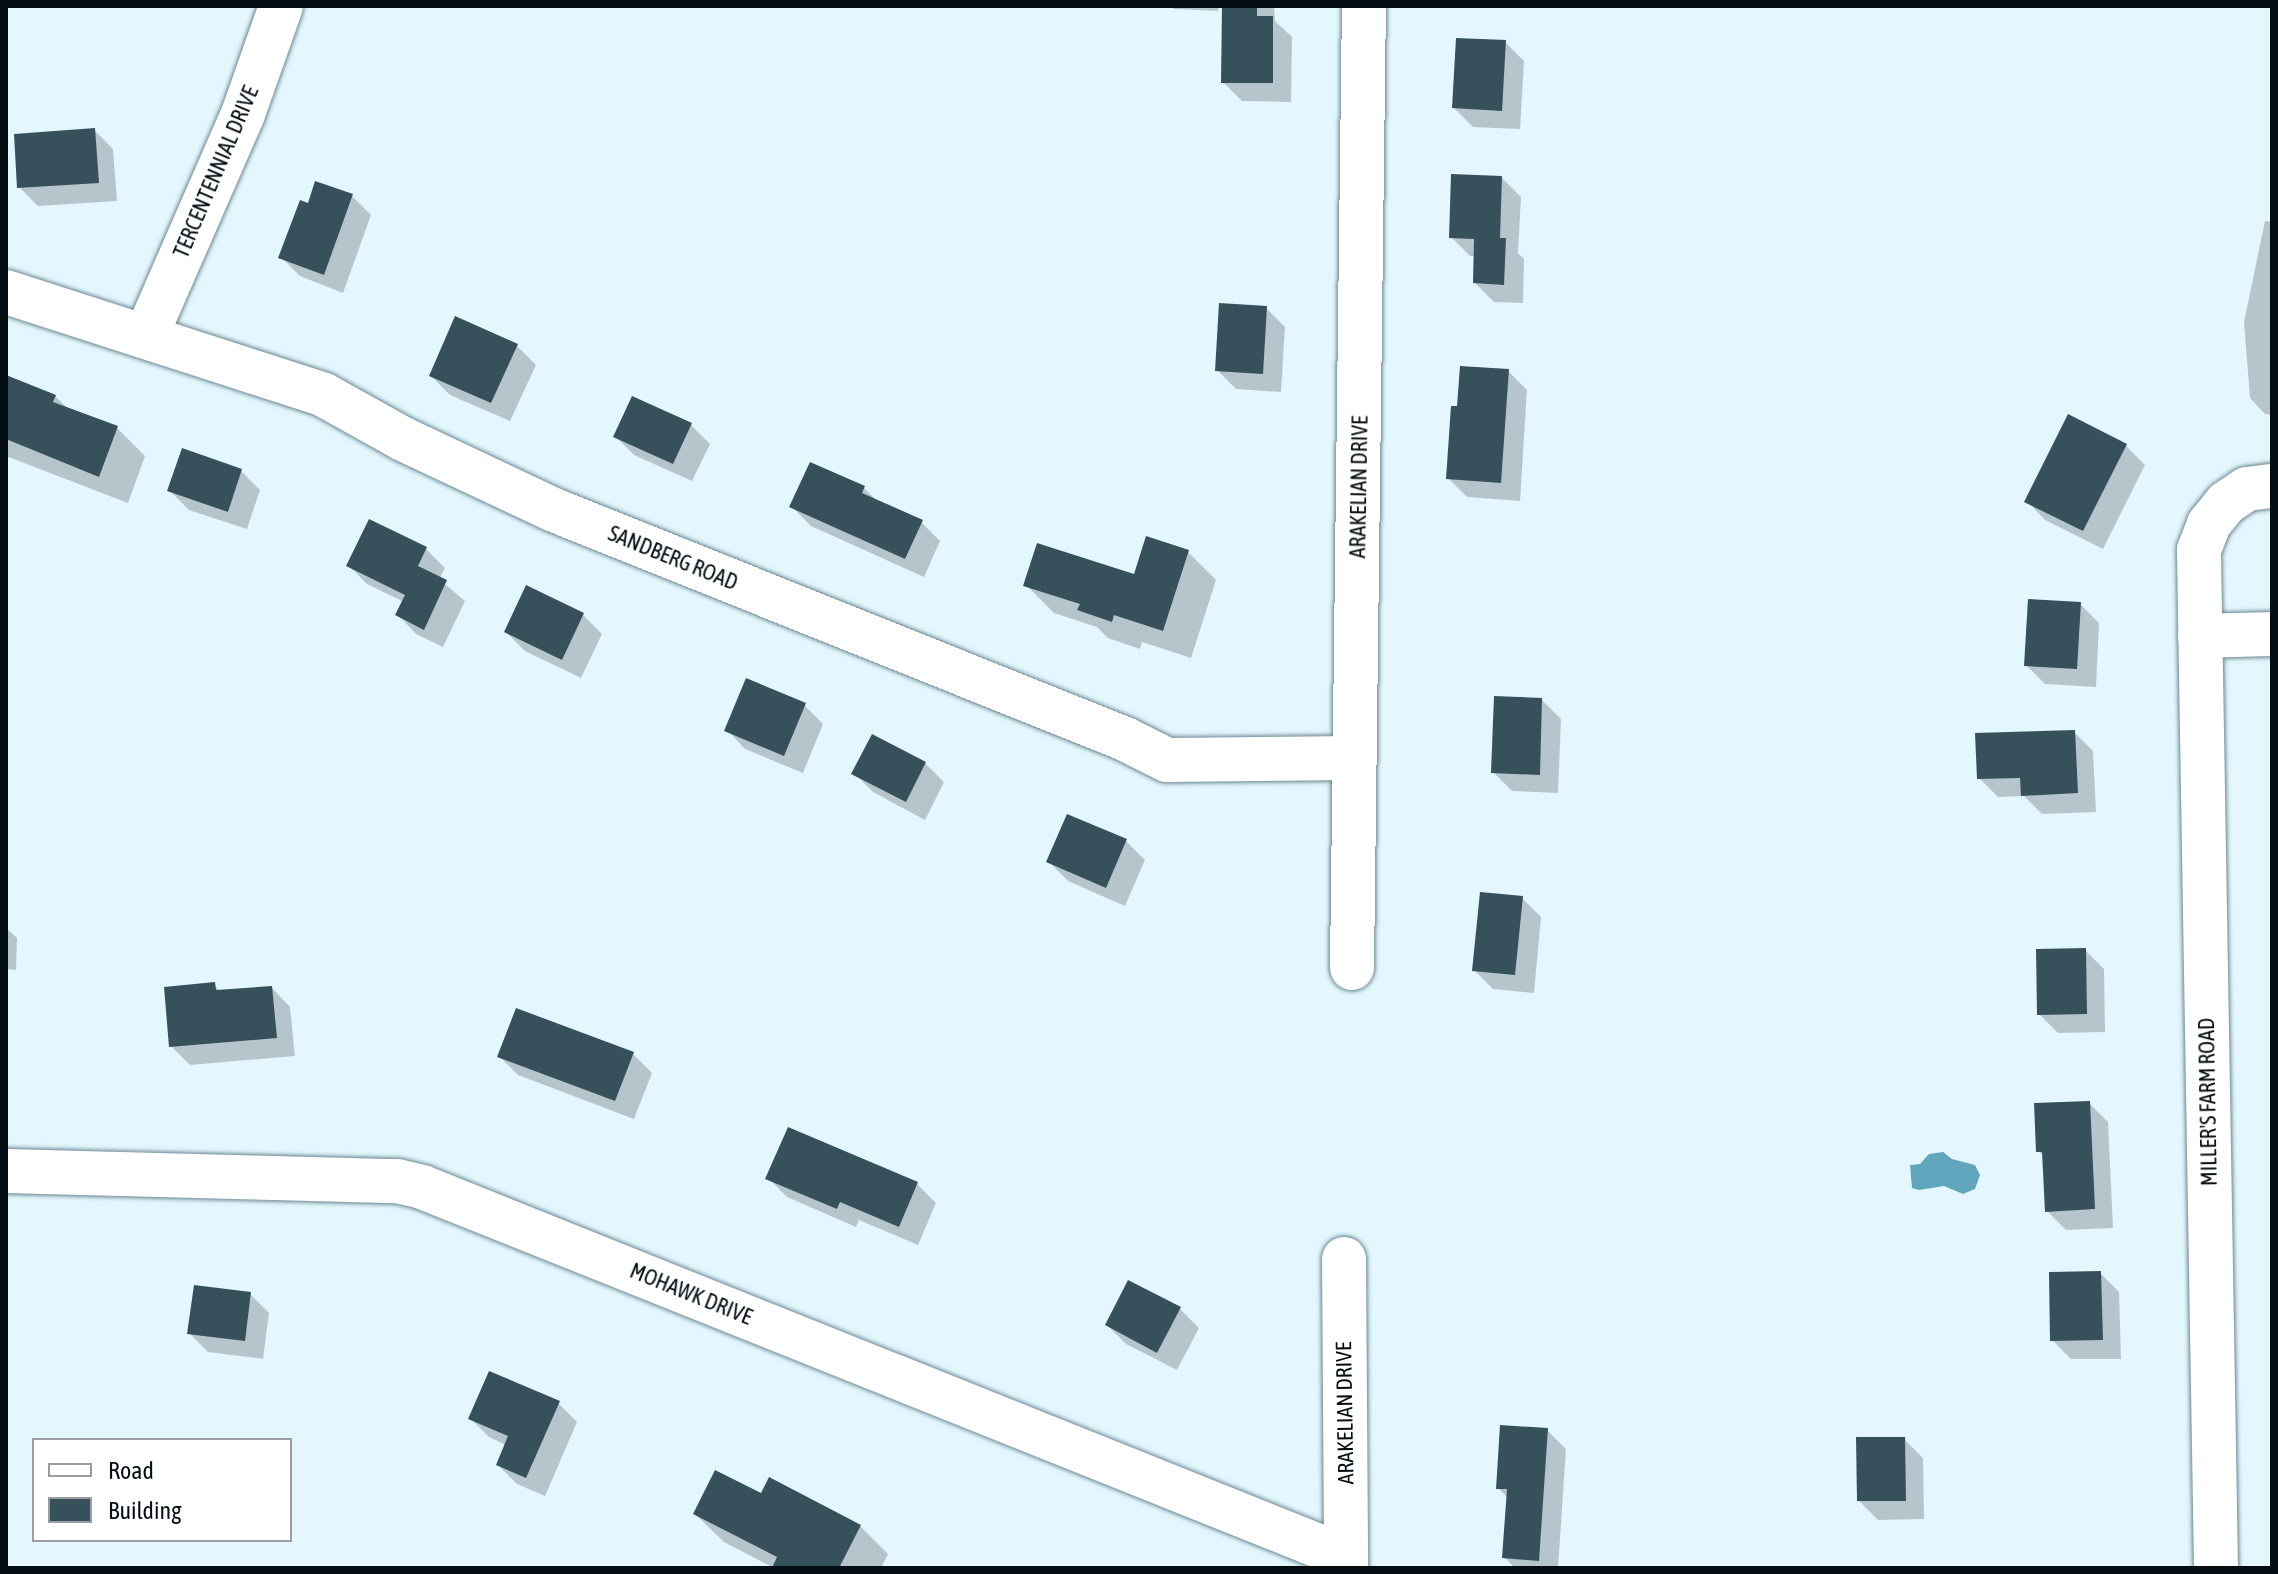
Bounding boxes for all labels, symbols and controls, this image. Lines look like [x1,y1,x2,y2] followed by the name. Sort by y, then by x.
[168,82,264,262] street label: TERCENTENNIAL DRIVE
[1345,415,1373,559] street label: ARAKELIAN DRIVE
[604,520,742,596] street label: SANDBERG ROAD
[2193,1018,2223,1186] street label: MILLER'S FARM ROAD
[626,1257,756,1331] street label: MOHAWK DRIVE
[1331,1341,1359,1485] street label: ARAKELIAN DRIVE
[32,1438,292,1542] legend
[108,1457,154,1484] text: Road
[108,1497,181,1524] text: Building

